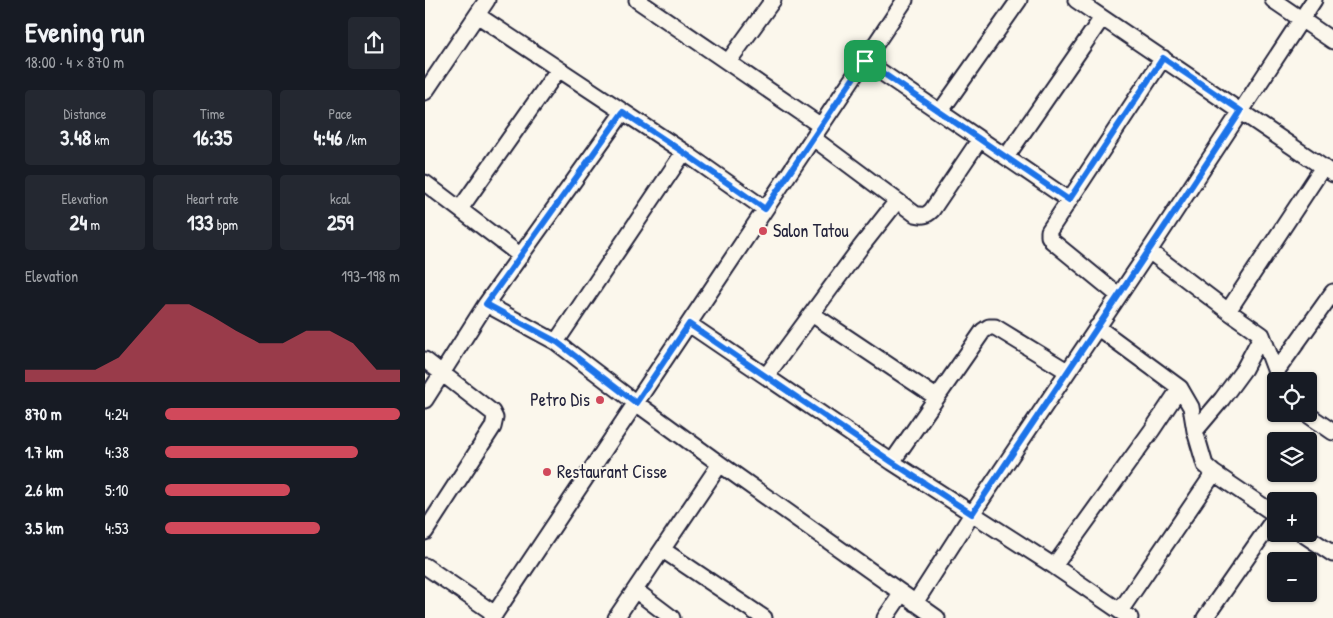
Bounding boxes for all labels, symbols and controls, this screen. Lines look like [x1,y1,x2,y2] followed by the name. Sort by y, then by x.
[25,13,145,51] text: Evening run
[348,17,400,69] button: share
[844,40,886,82] pin
[851,47,879,75] icon: arrive
[25,51,124,73] text: 18:00 · 4 × 870 m
[63,104,106,123] text: Distance
[200,104,225,123] text: Time
[329,104,352,123] text: Pace
[60,123,91,152] text: 3.48
[193,123,232,152] text: 16:35
[313,123,342,152] text: 4:46
[91,130,110,149] text: km
[342,130,367,149] text: /km
[62,189,108,208] text: Elevation
[186,189,239,208] text: Heart rate
[330,189,350,208] text: kcal
[70,208,87,237] text: 24
[187,208,213,237] text: 133
[327,208,353,237] text: 259
[87,215,100,234] text: m
[213,215,238,234] text: bpm
[773,218,849,243] place label: Salon Tatou
[757,225,769,237] marker: Salon Tatou
[25,265,78,287] text: Elevation
[341,265,400,287] text: 193–198 m
[1267,372,1317,602] map controls
[1267,372,1317,422] button: locate
[530,387,590,412] place label: Petro Dis
[594,394,606,406] marker: Petro Dis
[25,403,62,425] text: 870 m
[105,403,128,425] text: 4:24
[1267,432,1317,482] button: layers
[25,441,63,463] text: 1.7 km
[105,441,129,463] text: 4:38
[557,459,667,484] place label: Restaurant Cisse
[541,466,553,478] marker: Restaurant Cisse
[25,479,64,501] text: 2.6 km
[105,479,128,501] text: 5:10
[1267,492,1317,542] button: +
[25,517,64,539] text: 3.5 km
[105,517,129,539] text: 4:53
[1267,552,1317,602] button: −

